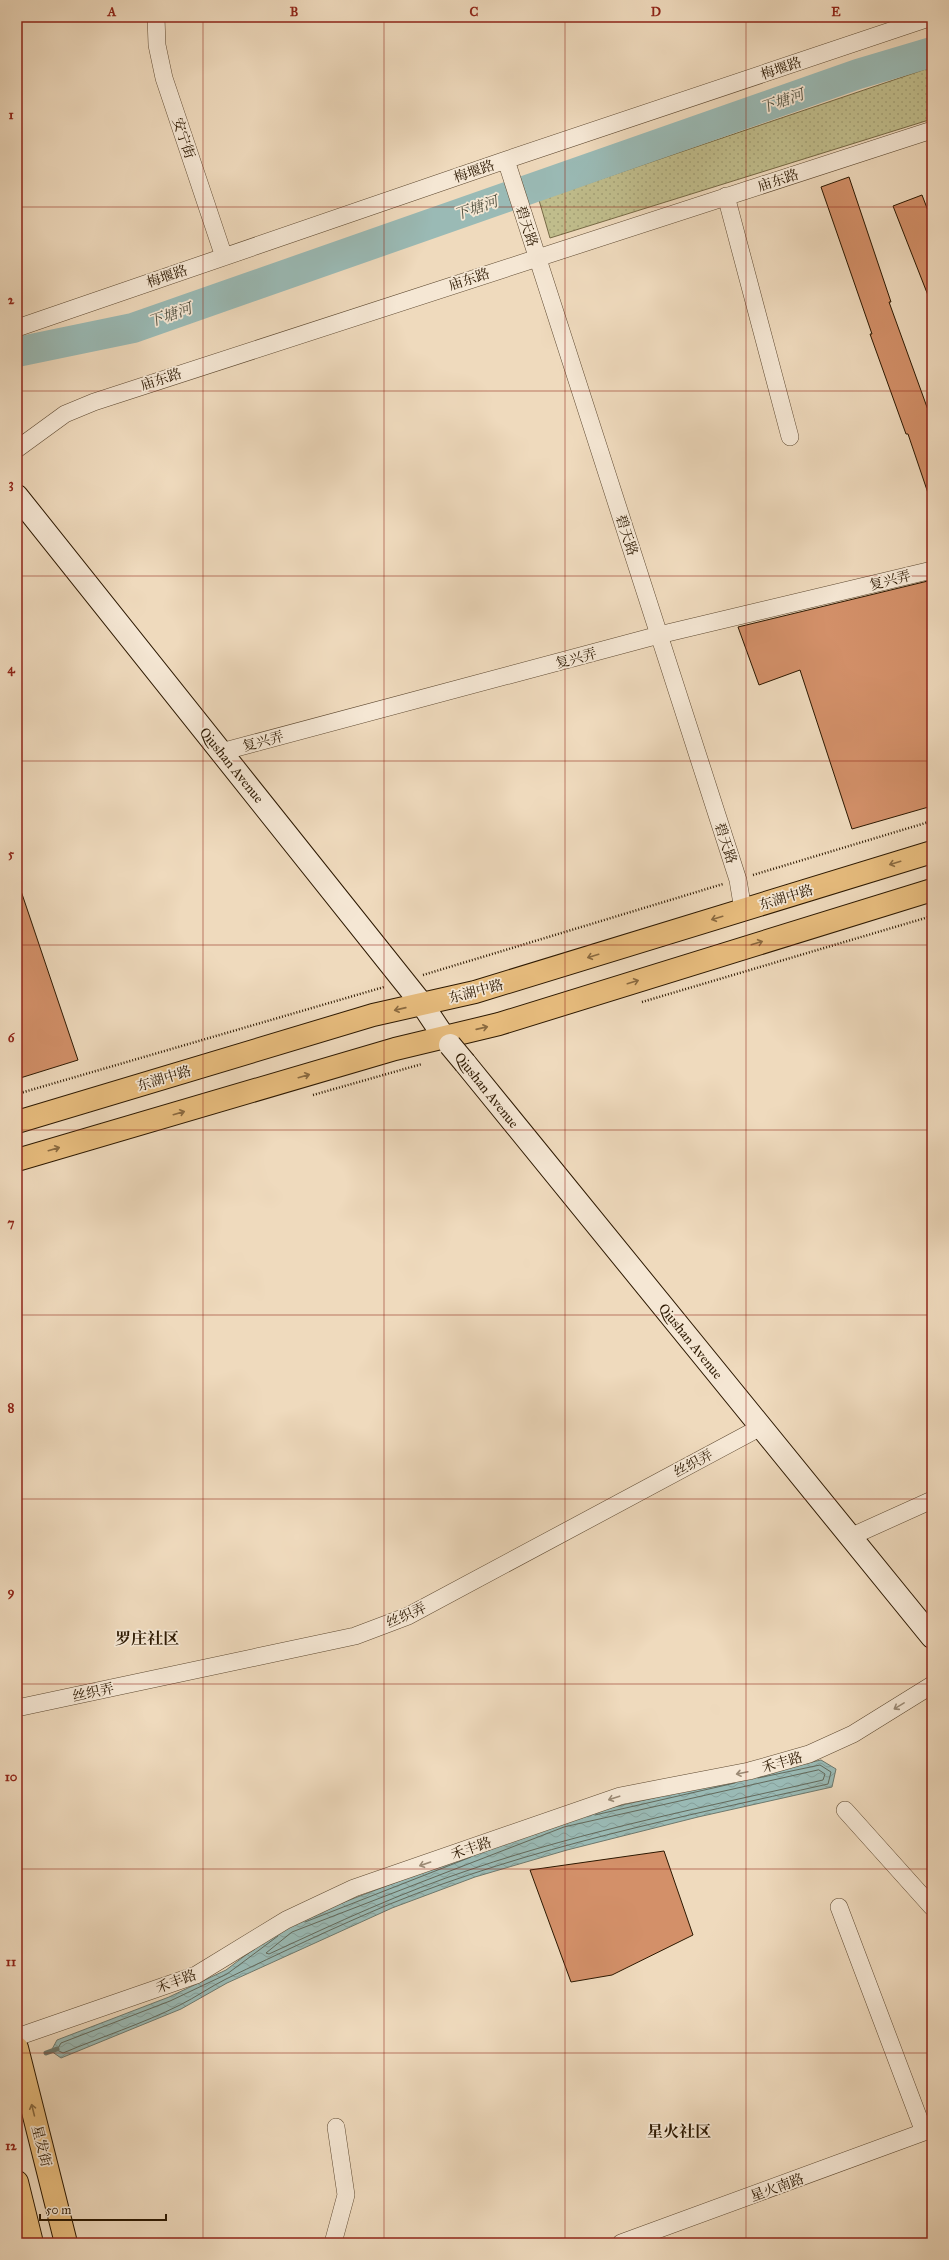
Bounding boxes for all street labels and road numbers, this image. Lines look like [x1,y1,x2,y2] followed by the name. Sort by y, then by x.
[759,54,804,83] street label: 梅堰路
[169,116,198,161] street label: 安宁街
[452,157,497,186] street label: 梅堰路
[756,166,801,195] street label: 庙东路
[512,204,541,249] street label: 碧天路
[145,262,190,291] street label: 梅堰路
[447,265,492,294] street label: 庙东路
[139,365,184,394] street label: 庙东路
[612,513,641,558] street label: 碧天路
[868,567,913,594] street label: 复兴弄
[554,645,599,672] street label: 复兴弄
[196,724,267,807] street label: Qiushan Avenue
[241,728,286,755] street label: 复兴弄
[711,821,740,866] street label: 碧天路
[757,881,815,914] street label: 东湖中路
[447,976,505,1007] street label: 东湖中路
[451,1049,522,1132] street label: Qiushan Avenue
[135,1062,193,1095] street label: 东湖中路
[655,1300,726,1383] street label: Qiushan Avenue
[671,1446,716,1481] street label: 丝织弄
[384,1599,429,1632] street label: 丝织弄
[71,1680,115,1705] street label: 丝织弄
[760,1749,805,1776] street label: 禾丰路
[449,1834,494,1863] street label: 禾丰路
[154,1966,199,1997] street label: 禾丰路
[28,2124,55,2169] street label: 星发街
[748,2170,806,2205] street label: 星火南路

